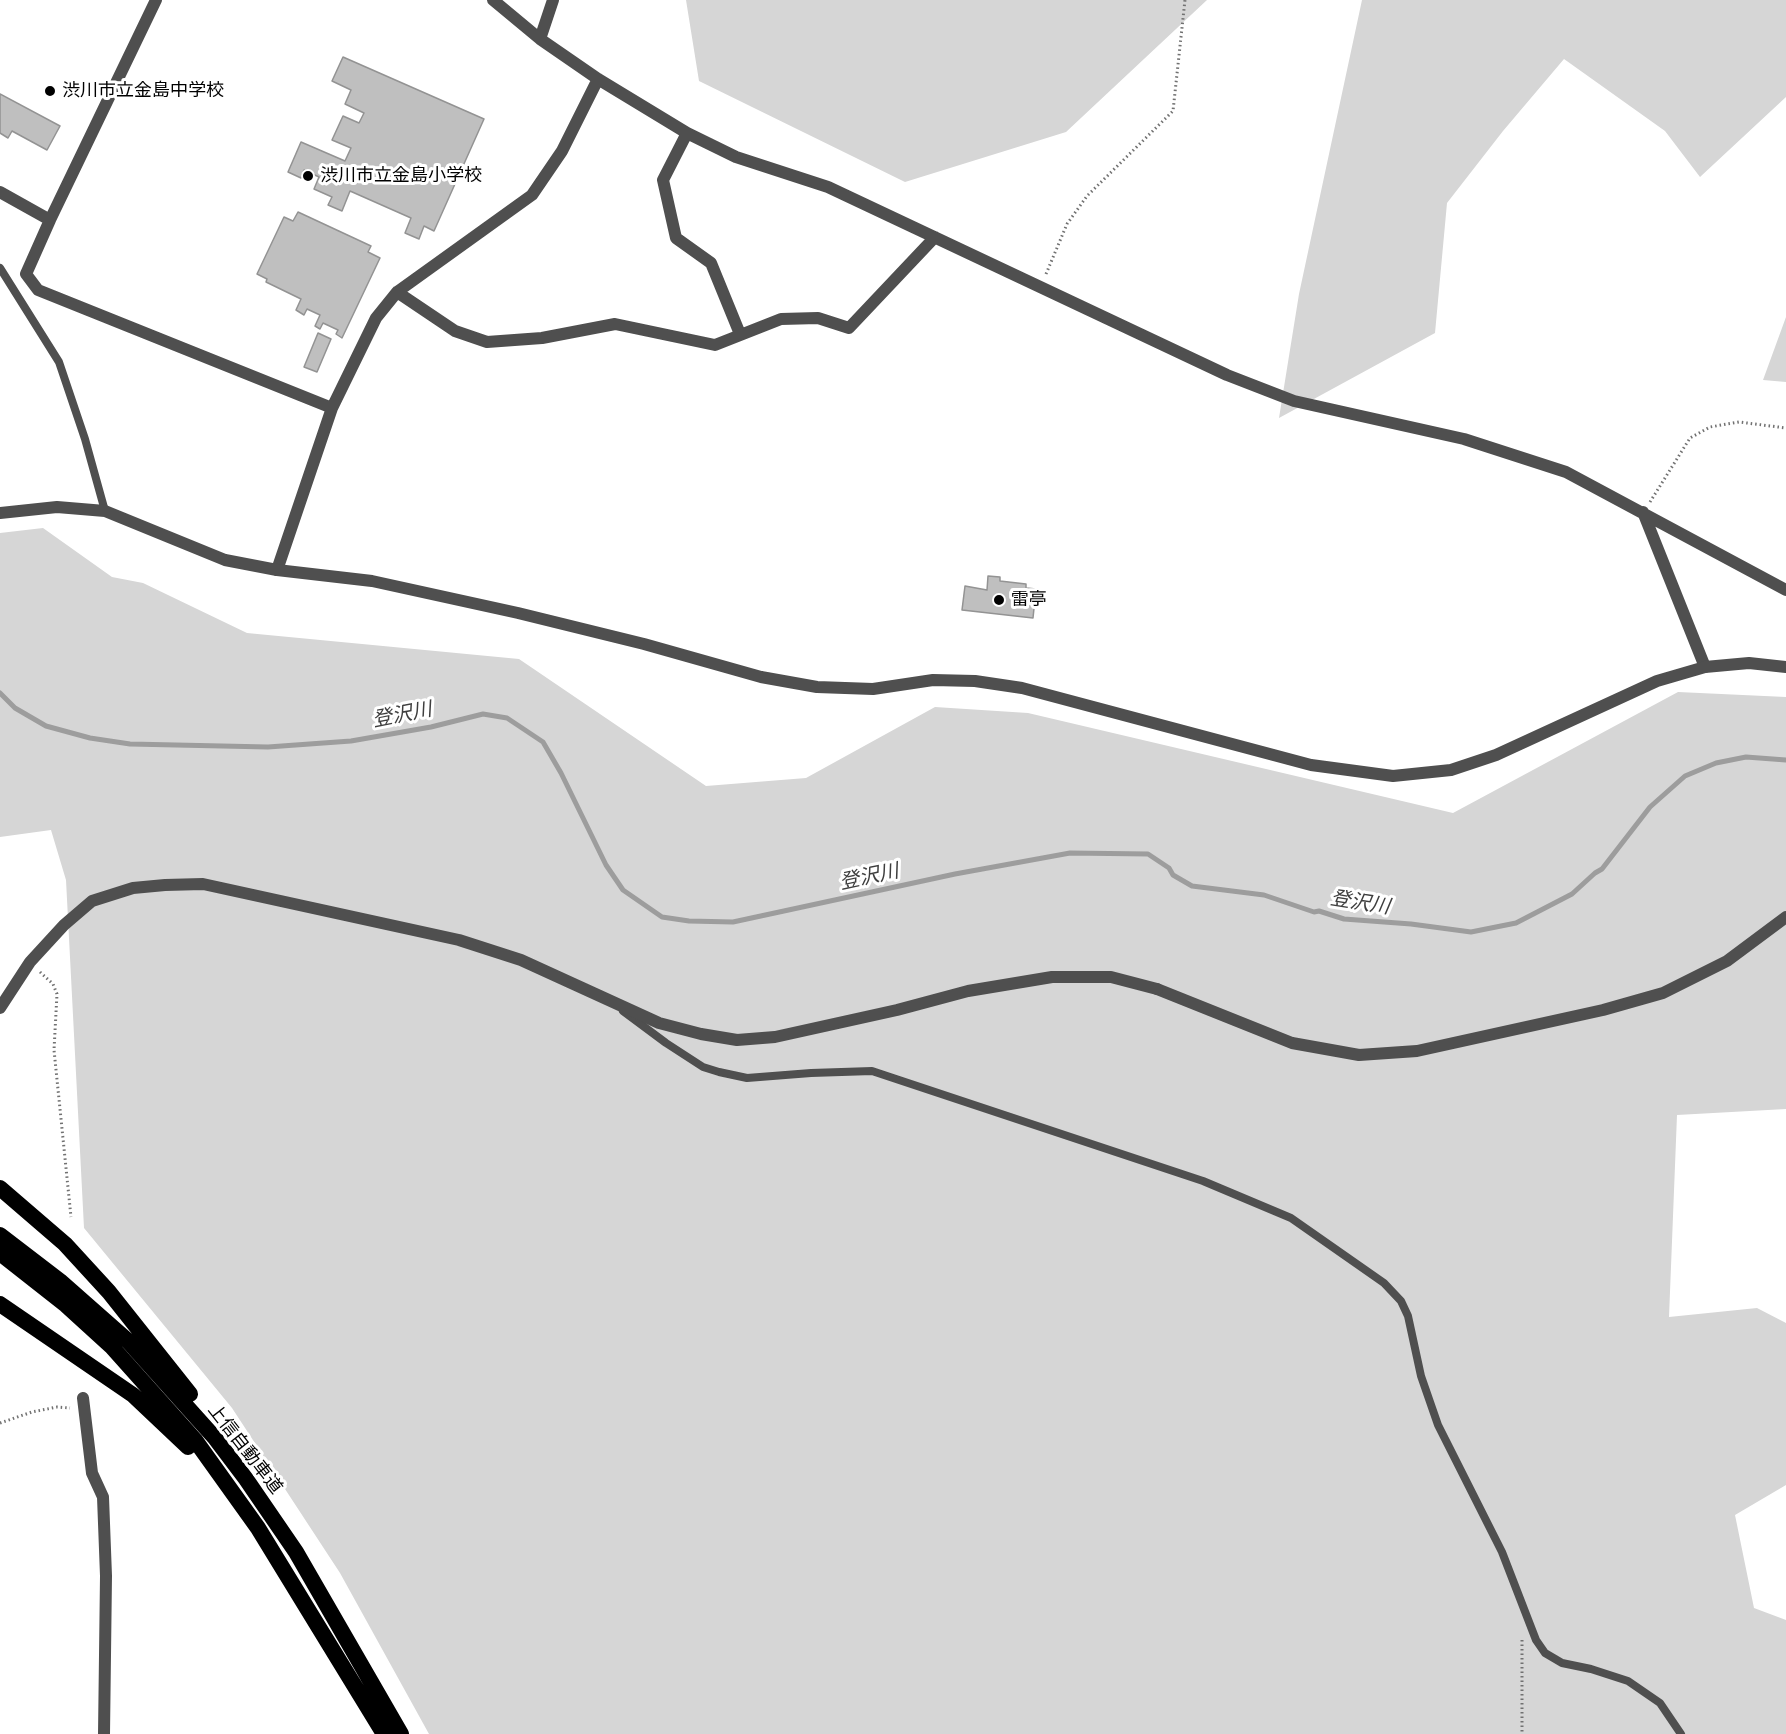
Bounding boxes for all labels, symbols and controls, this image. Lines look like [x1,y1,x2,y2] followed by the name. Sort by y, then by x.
[62,80,224,102] place label: 渋川市立金島中学校
[43,84,57,98] marker: 渋川市立金島中学校
[320,165,482,187] place label: 渋川市立金島小学校
[301,169,315,183] marker: 渋川市立金島小学校
[1011,589,1047,611] place label: 雷亭
[992,593,1006,607] marker: 雷亭
[370,697,434,733] water label: 登沢川
[837,859,901,895] water label: 登沢川
[1328,886,1392,920] water label: 登沢川
[203,1400,287,1498] street label: 上信自動車道

